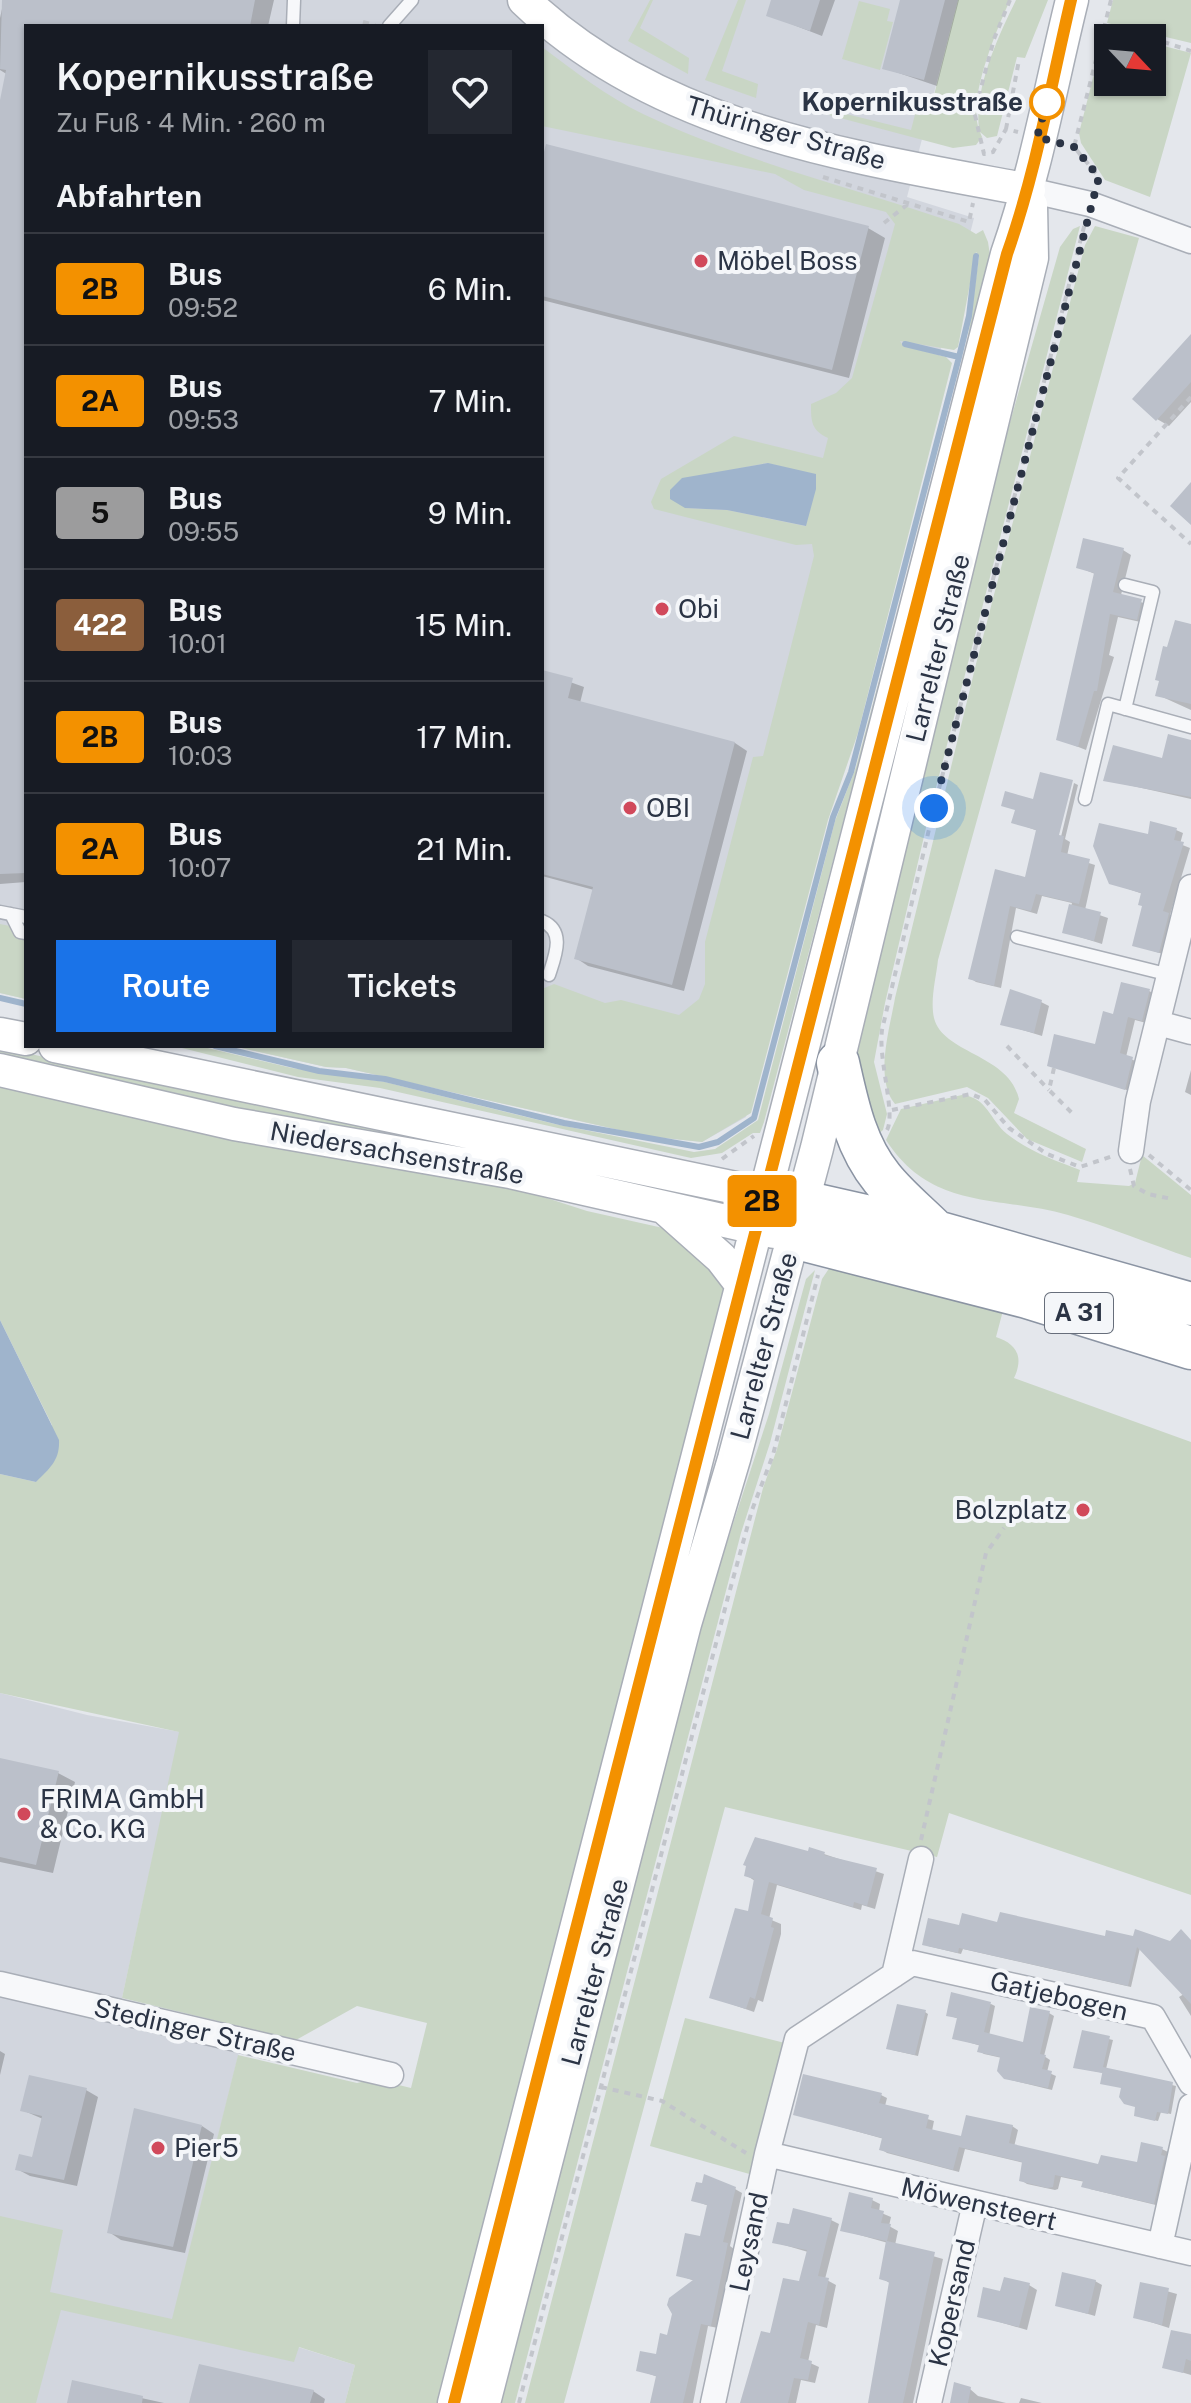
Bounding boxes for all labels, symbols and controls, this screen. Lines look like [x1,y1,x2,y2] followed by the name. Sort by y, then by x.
[1094,24,1166,96] north arrow
[1094,24,1166,96] map controls
[428,50,512,134] button: heart
[56,54,374,99] text: Kopernikusstraße
[1030,85,1064,119] marker: Kopernikusstraße
[801,86,1023,117] place label: Kopernikusstraße
[683,89,889,176] street label: Thüringer Straße
[56,107,326,138] text: Zu Fuß · 4 Min. · 260 m
[56,178,202,214] text: Abfahrten
[717,245,857,276] place label: Möbel Boss
[692,252,710,270] marker: Möbel Boss
[168,256,222,292] text: Bus
[428,271,512,307] text: 6 Min.
[82,272,118,305] text: 2B
[168,292,238,323] text: 09:52
[168,368,222,404] text: Bus
[428,383,512,419] text: 7 Min.
[81,384,119,417] text: 2A
[168,404,239,435] text: 09:53
[168,480,222,516] text: Bus
[428,495,512,531] text: 9 Min.
[91,496,109,529] text: 5
[168,516,239,547] text: 09:55
[899,551,976,745] street label: Larrelter Straße
[168,592,222,628] text: Bus
[678,593,719,624] place label: Obi
[653,600,671,618] marker: Obi
[415,607,512,643] text: 15 Min.
[73,608,127,641] text: 422
[168,628,227,659] text: 10:01
[168,704,222,740] text: Bus
[416,719,512,755] text: 17 Min.
[82,720,118,753] text: 2B
[168,740,232,771] text: 10:03
[914,788,954,828] your location
[646,792,690,823] place label: OBI
[621,799,639,817] marker: OBI
[168,816,222,852] text: Bus
[416,831,512,867] text: 21 Min.
[81,832,119,865] text: 2A
[168,852,231,883] text: 10:07
[56,940,276,1032] button: Route
[292,940,512,1032] button: Tickets
[268,1115,527,1190] street label: Niedersachsenstraße
[726,1175,798,1227] line badge: 2B
[744,1184,780,1217] text: 2B
[724,1249,803,1443] street label: Larrelter Straße
[1045,1293,1113,1333] road number: A 31
[955,1494,1067,1525] place label: Bolzplatz
[1074,1501,1092,1519] marker: Bolzplatz
[40,1783,205,1844] place label: FRIMA GmbH & Co. KG
[15,1805,33,1823] marker: FRIMA GmbH & Co. KG
[555,1875,634,2069] street label: Larrelter Straße
[987,1965,1131,2026] street label: Gatjebogen
[91,1991,299,2068] street label: Stedinger Straße
[174,2132,239,2163] place label: Pier5
[149,2139,167,2157] marker: Pier5
[898,2171,1060,2236] street label: Möwensteert
[723,2189,774,2294] street label: Leysand
[922,2236,981,2370] street label: Kopersand

